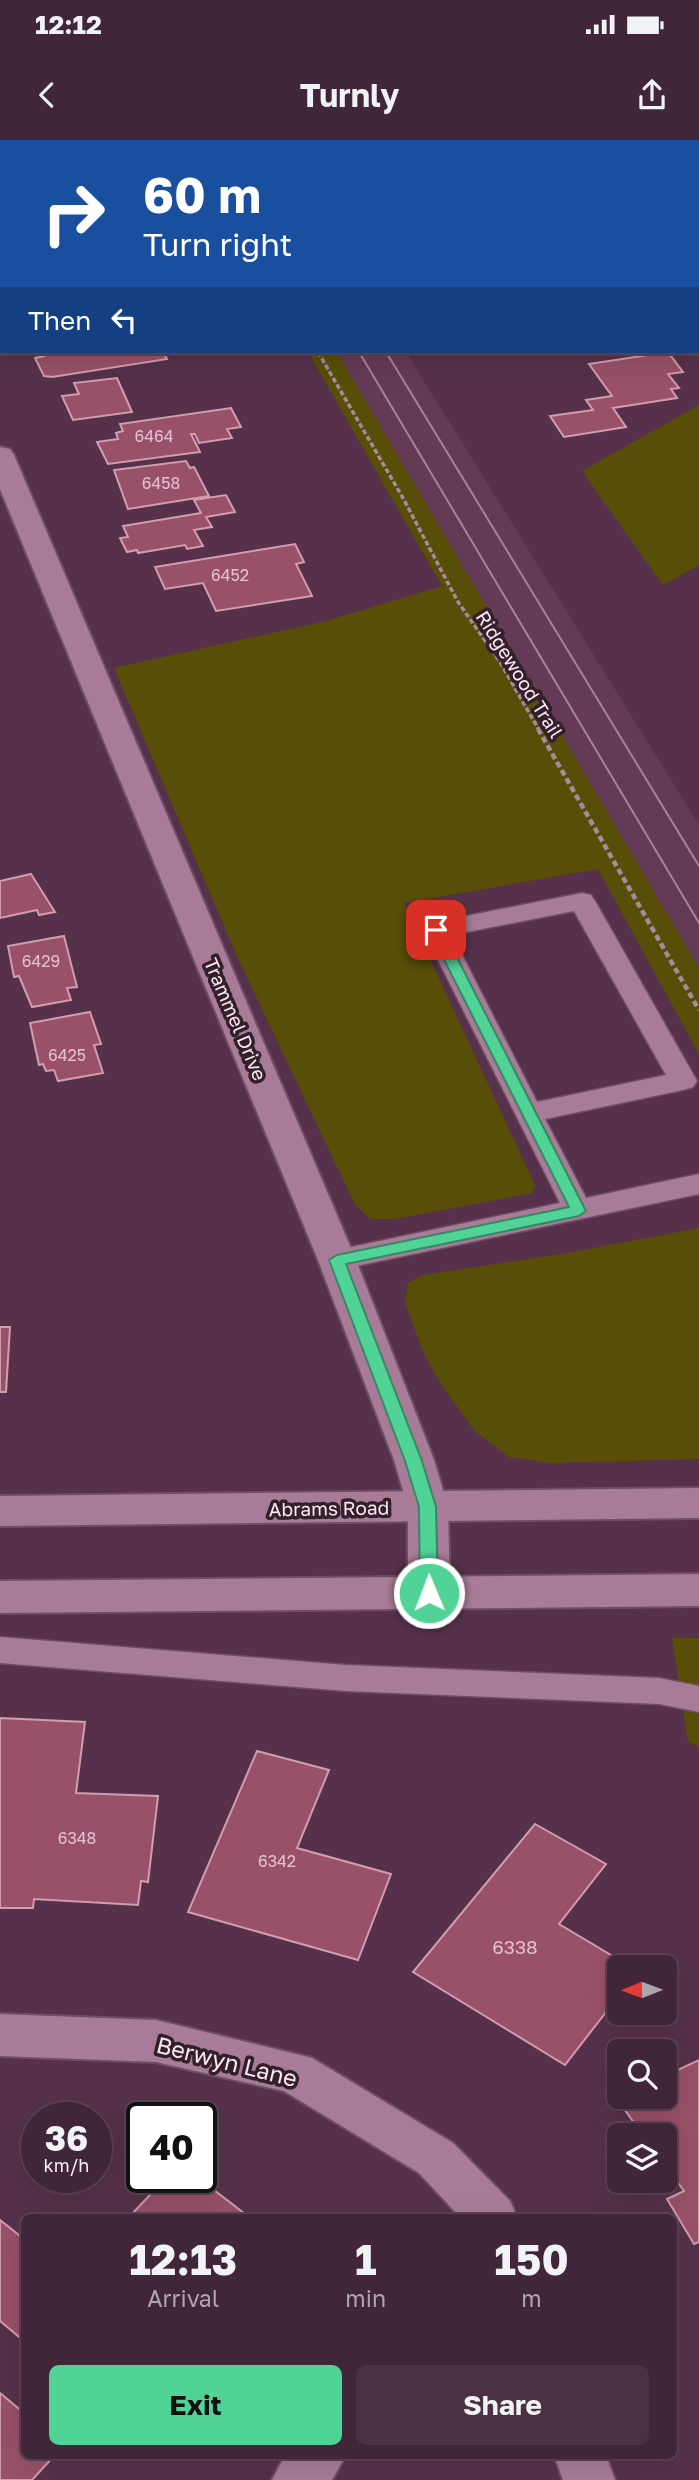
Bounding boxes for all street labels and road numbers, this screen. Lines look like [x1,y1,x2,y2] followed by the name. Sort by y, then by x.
[472,606,568,742] street label: Ridgewood Trail
[200,954,272,1084] street label: Trammel Drive
[269,1495,389,1521] street label: Abrams Road
[154,2030,300,2092] street label: Berwyn Lane

